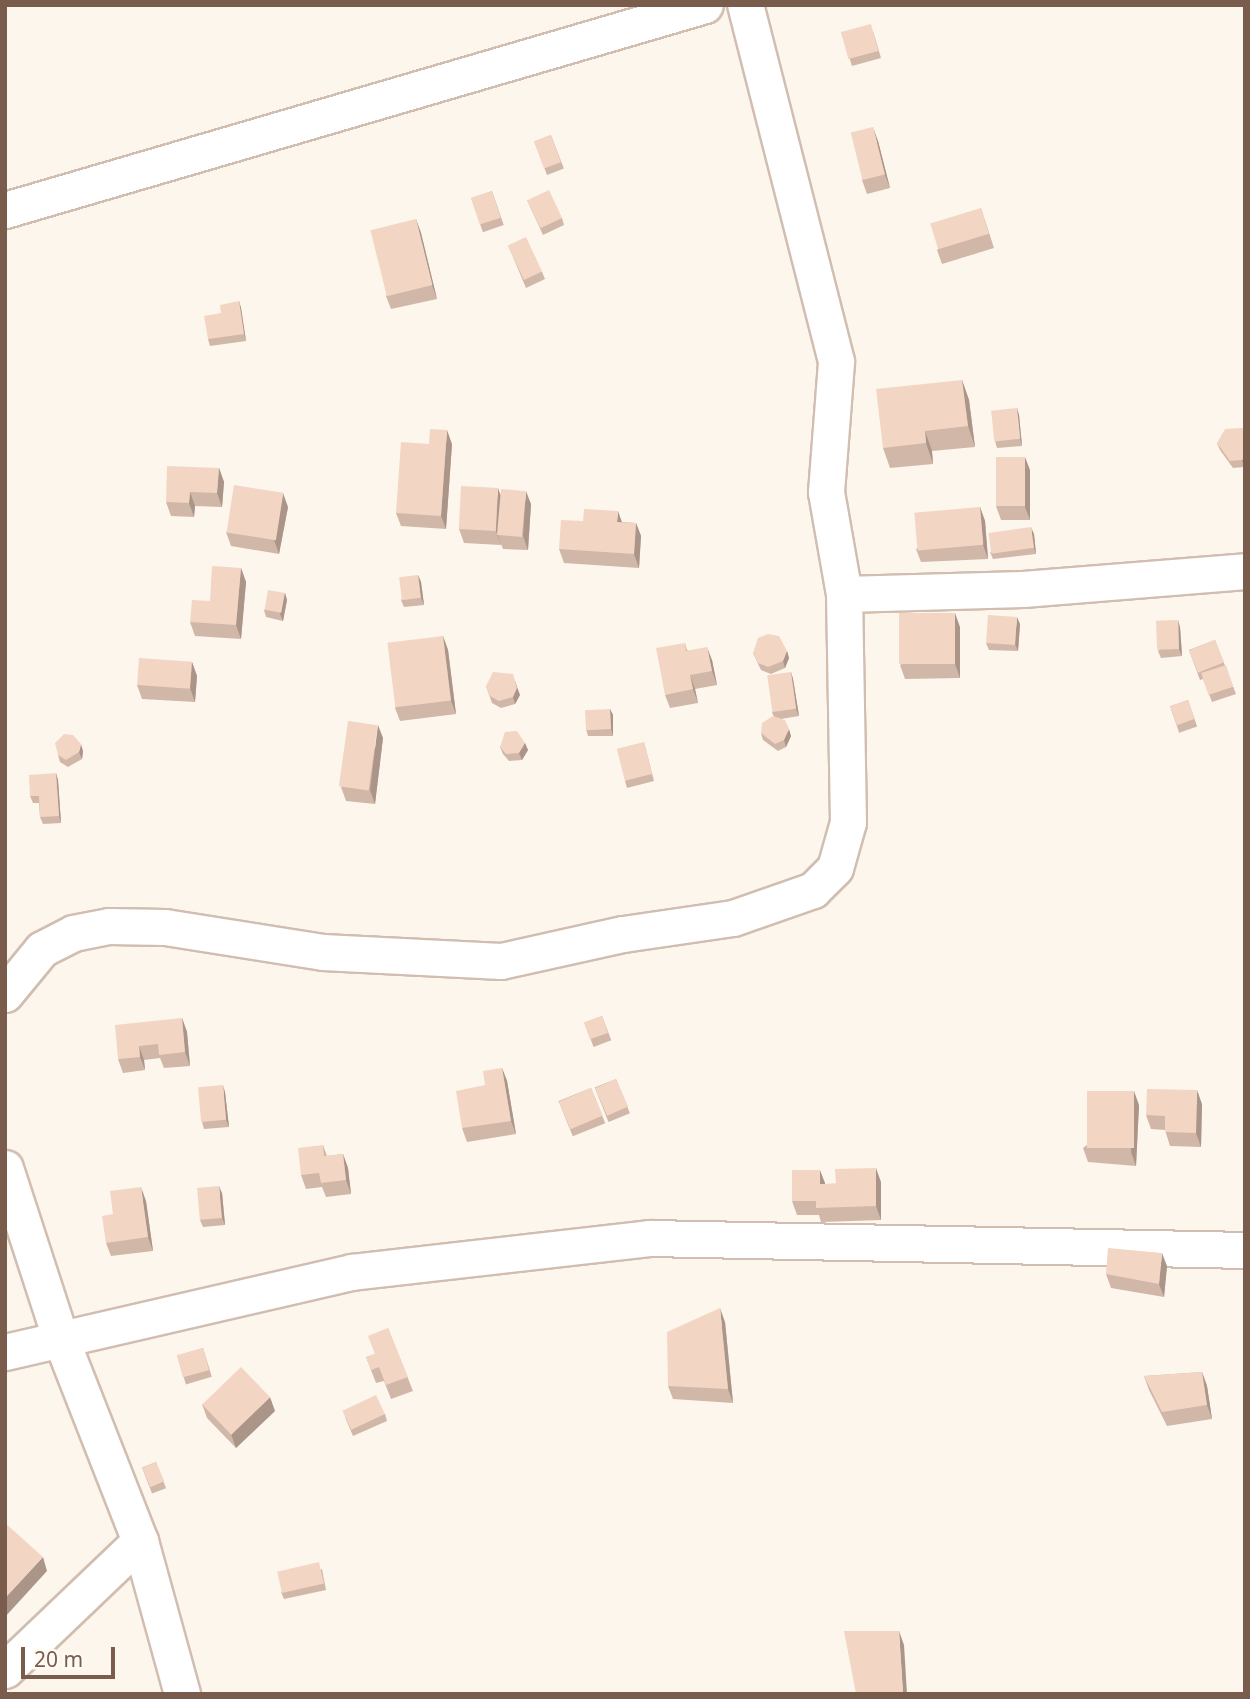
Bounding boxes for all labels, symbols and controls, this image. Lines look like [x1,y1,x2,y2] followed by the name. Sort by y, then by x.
[24,1632,119,1676] scale bar
[34,1645,83,1673] text: 20 m

